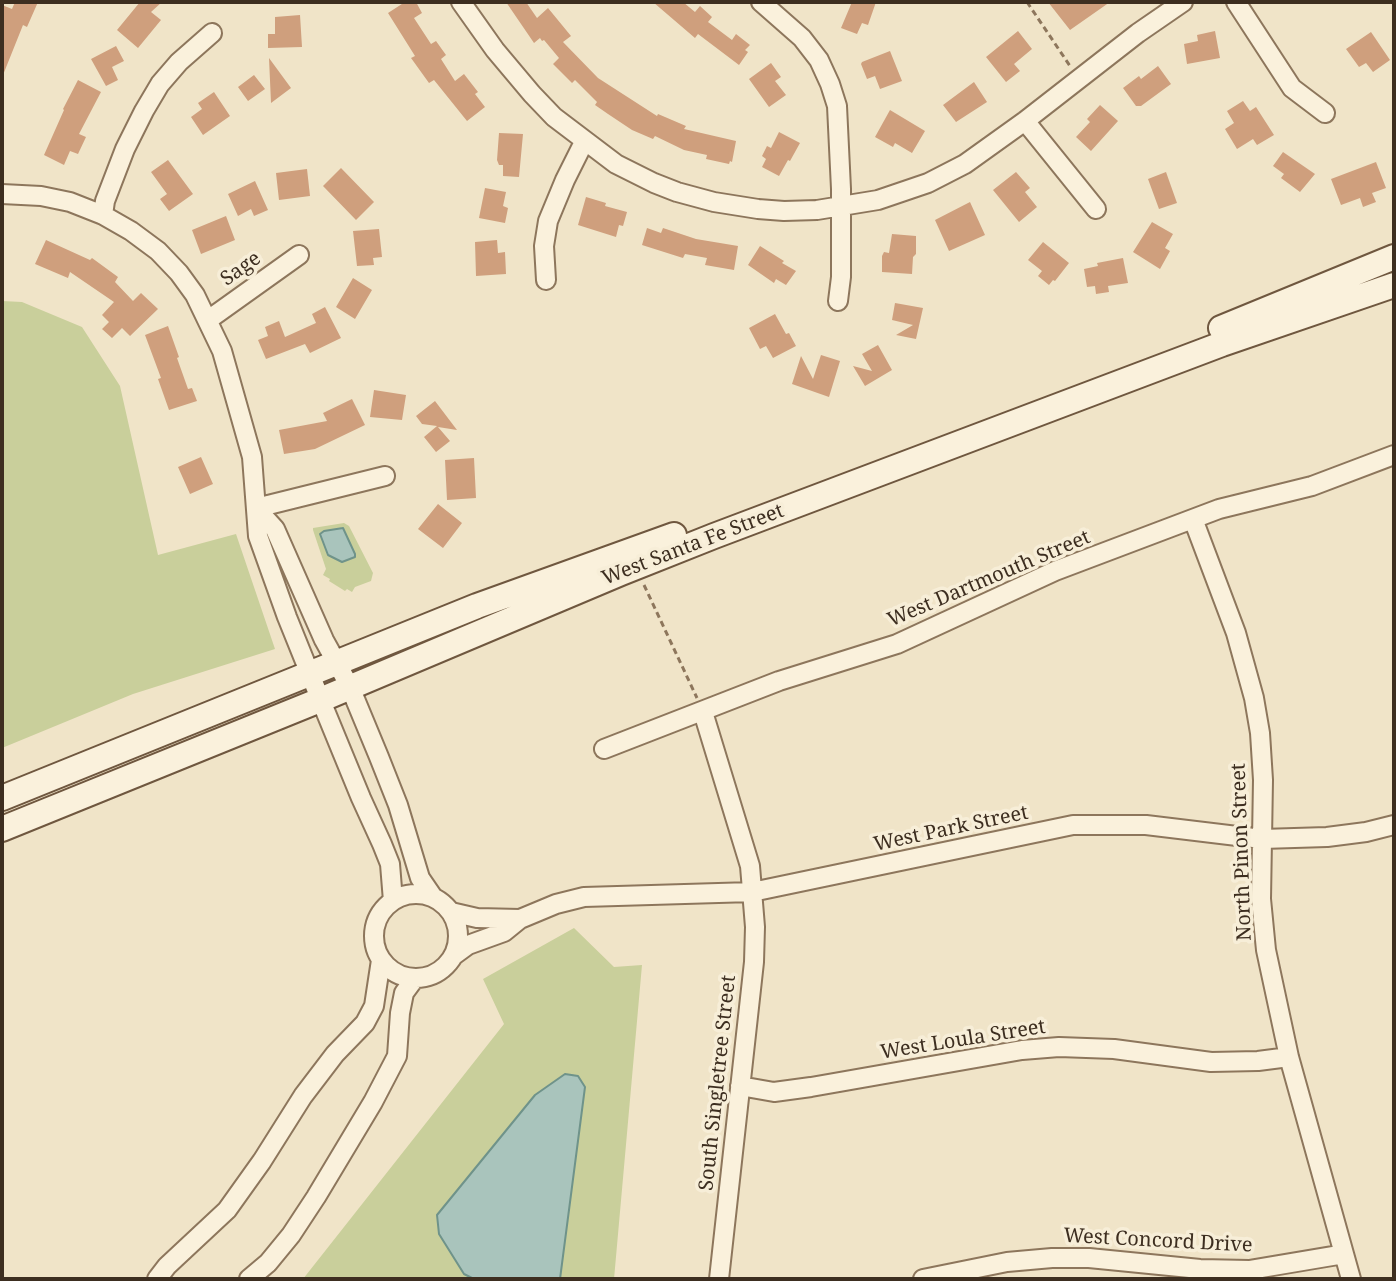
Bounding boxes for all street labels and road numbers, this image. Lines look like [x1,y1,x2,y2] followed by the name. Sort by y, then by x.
[216,247,266,291] street label: Sage
[599,499,787,591] street label: West Santa Fe Street
[884,525,1094,633] street label: West Dartmouth Street
[1227,763,1257,941] street label: North Pinon Street
[872,801,1030,857] street label: West Park Street
[695,974,741,1192] street label: South Singletree Street
[879,1015,1047,1065] street label: West Loula Street
[1063,1224,1253,1258] street label: West Concord Drive

